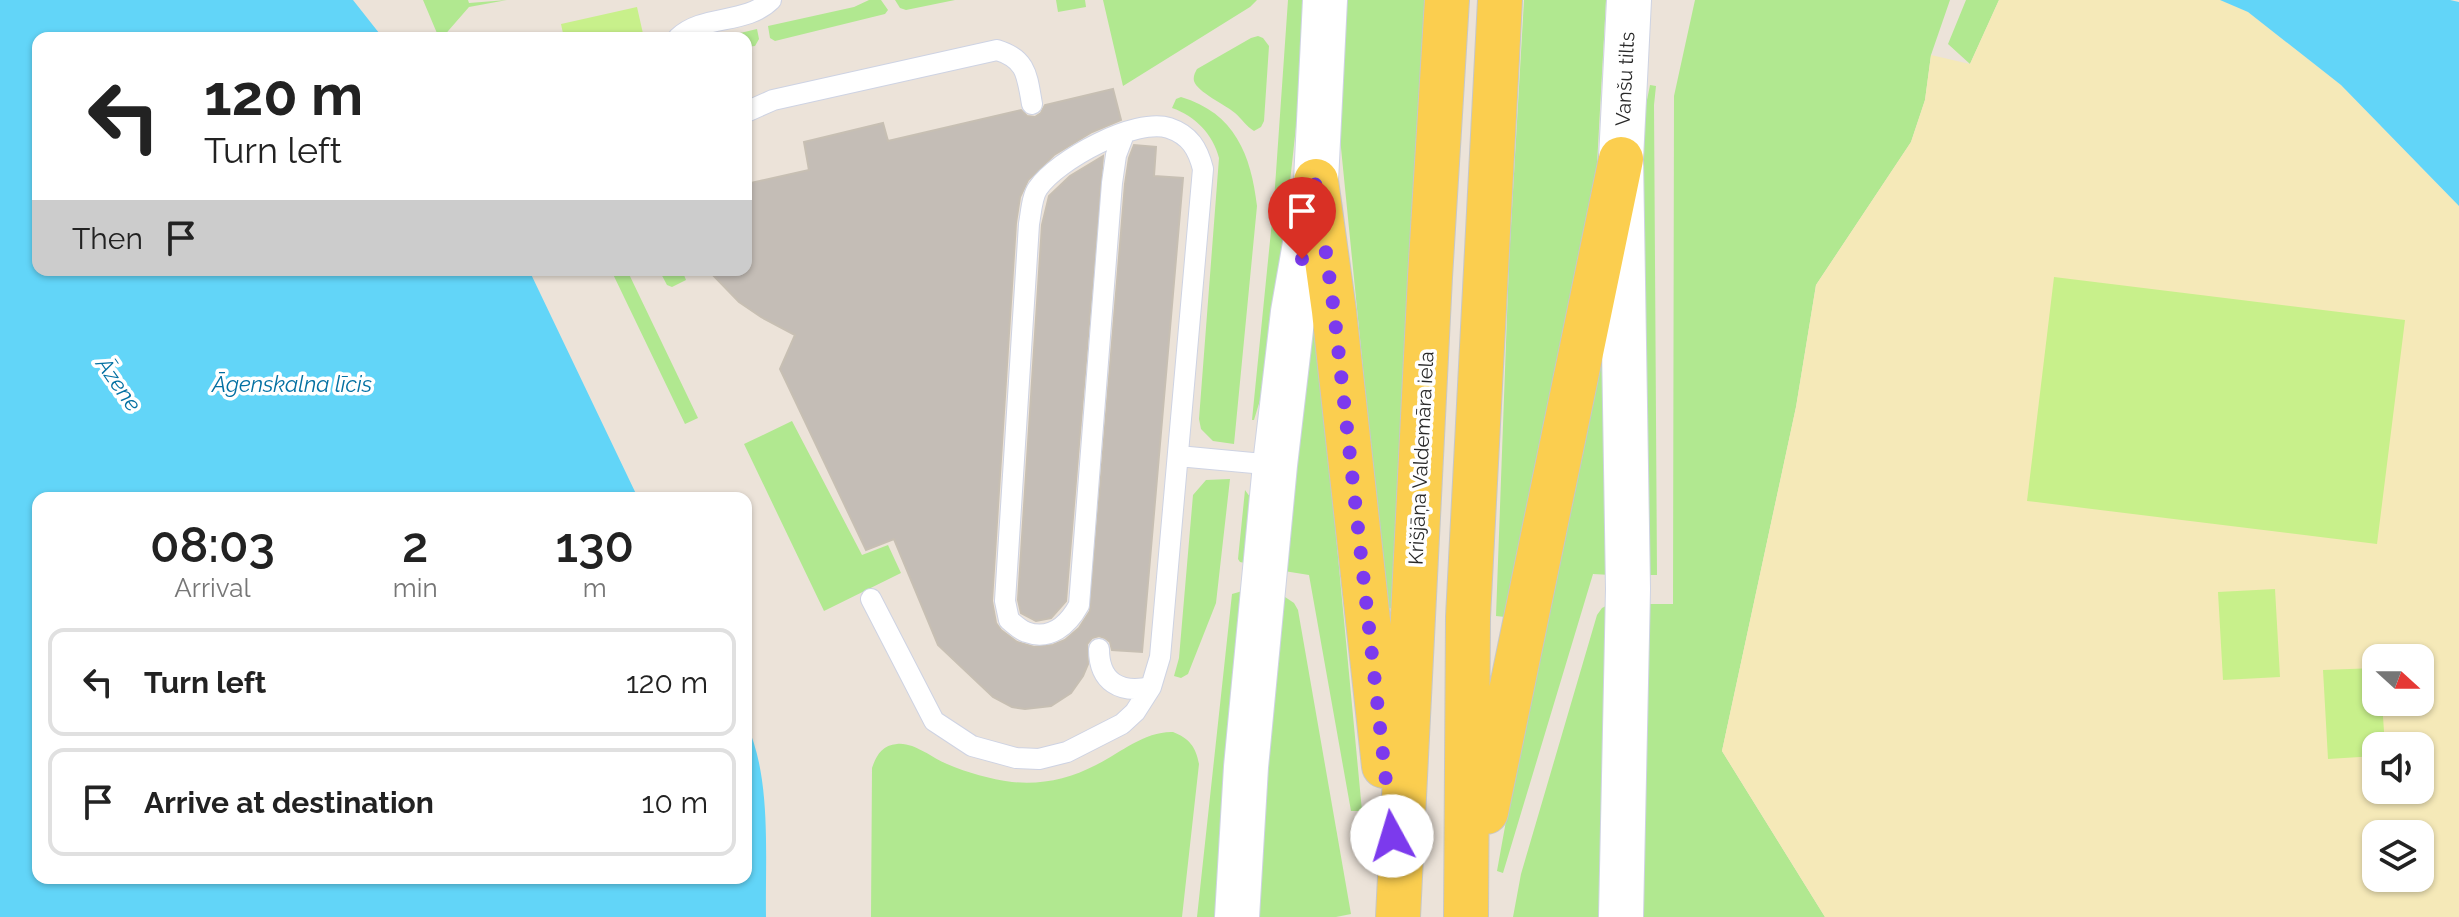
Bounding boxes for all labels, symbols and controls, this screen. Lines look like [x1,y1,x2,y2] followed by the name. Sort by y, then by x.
[1611,31,1639,127] street label: Vanšu tilts
[204,62,363,128] text: 120 m
[72,64,176,168] icon: left
[204,129,342,171] text: Turn left
[1268,177,1336,259] pin
[1280,189,1324,233] icon: arrive
[159,216,203,260] icon: arrive
[72,221,143,256] text: Then
[1403,350,1439,566] street label: Krišjāņa Valdemāra iela
[91,351,147,416] water label: Āzene
[211,371,372,397] water label: Āgenskalna līcis
[150,517,275,573] text: 08:03
[402,517,428,573] text: 2
[556,517,634,573] text: 130
[174,573,251,603] text: Arrival
[393,573,438,603] text: min
[583,573,607,603] text: m
[2362,644,2434,716] north arrow
[2362,644,2434,892] map controls
[76,660,120,704] icon: left
[144,665,266,700] text: Turn left
[626,665,708,700] text: 120 m
[2362,732,2434,804] button: sound
[76,780,120,824] icon: arrive
[144,785,434,820] text: Arrive at destination
[642,785,708,820] text: 10 m
[1350,794,1434,878] position arrow
[2362,820,2434,892] button: layers

